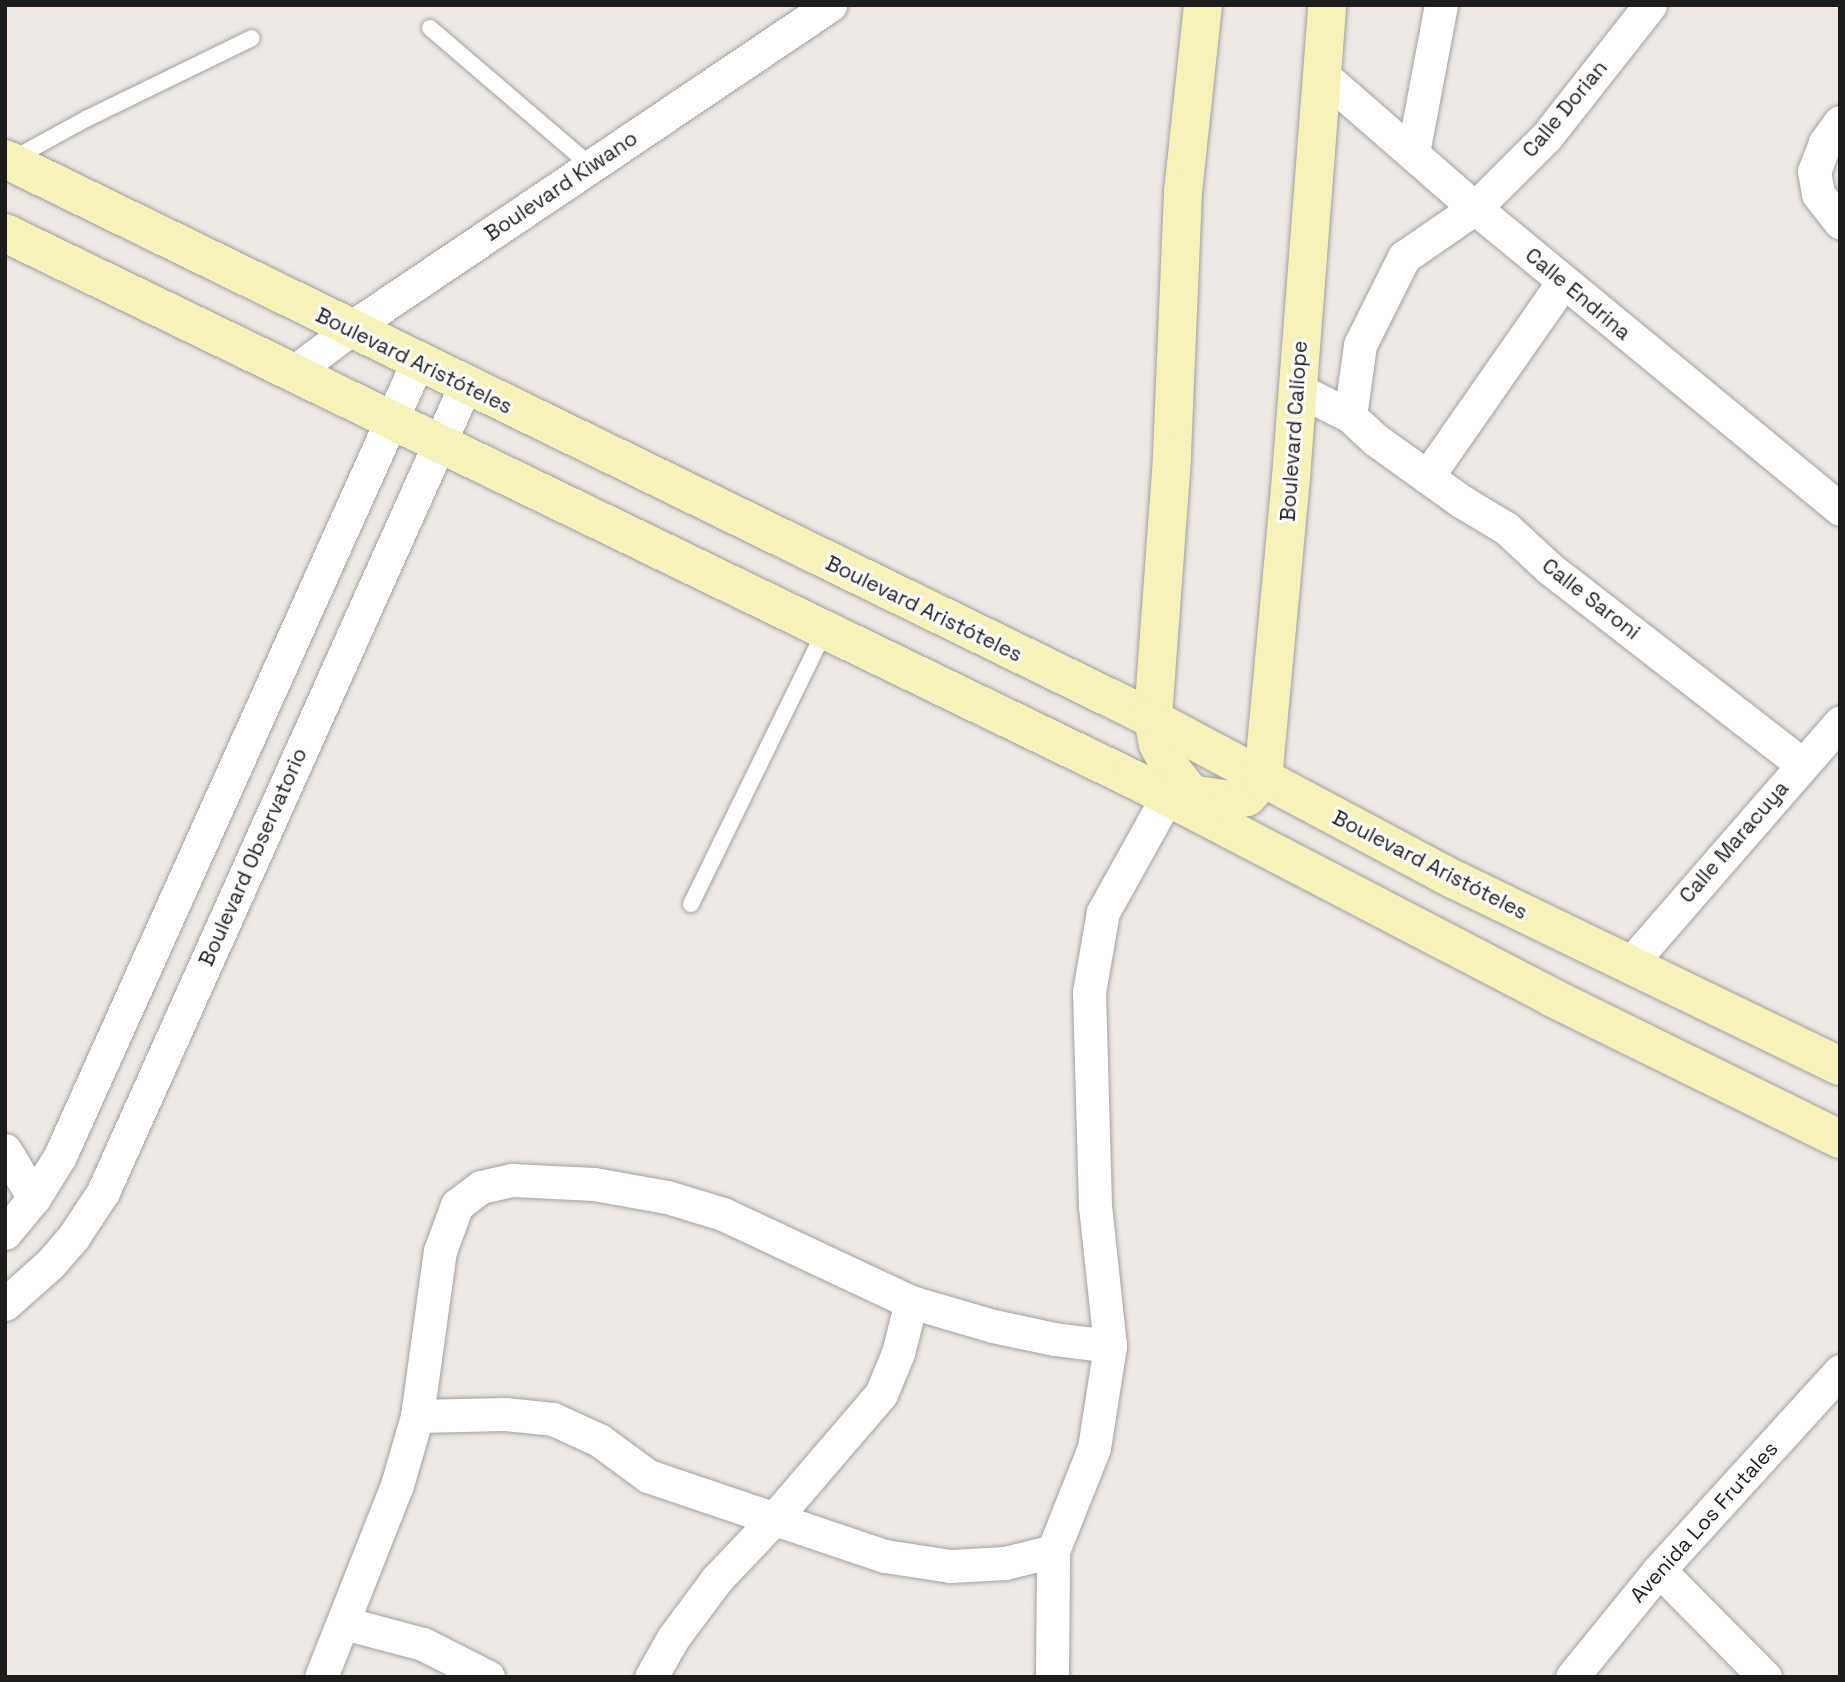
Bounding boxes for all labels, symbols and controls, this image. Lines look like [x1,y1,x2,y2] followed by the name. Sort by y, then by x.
[1517,55,1613,163] street label: Calle Dorian
[480,126,642,246] street label: Boulevard Kiwano
[1520,243,1636,345] street label: Calle Endrina
[312,302,516,420] street label: Boulevard Aristóteles
[1275,340,1313,522] street label: Boulevard Calíope
[822,550,1026,668] street label: Boulevard Aristóteles
[1537,553,1645,645] street label: Calle Saroni
[193,744,313,970] street label: Boulevard Observatorio
[1674,776,1794,908] street label: Calle Maracuya
[1328,805,1532,925] street label: Boulevard Aristóteles
[1625,1436,1783,1608] street label: Avenida Los Frutales

